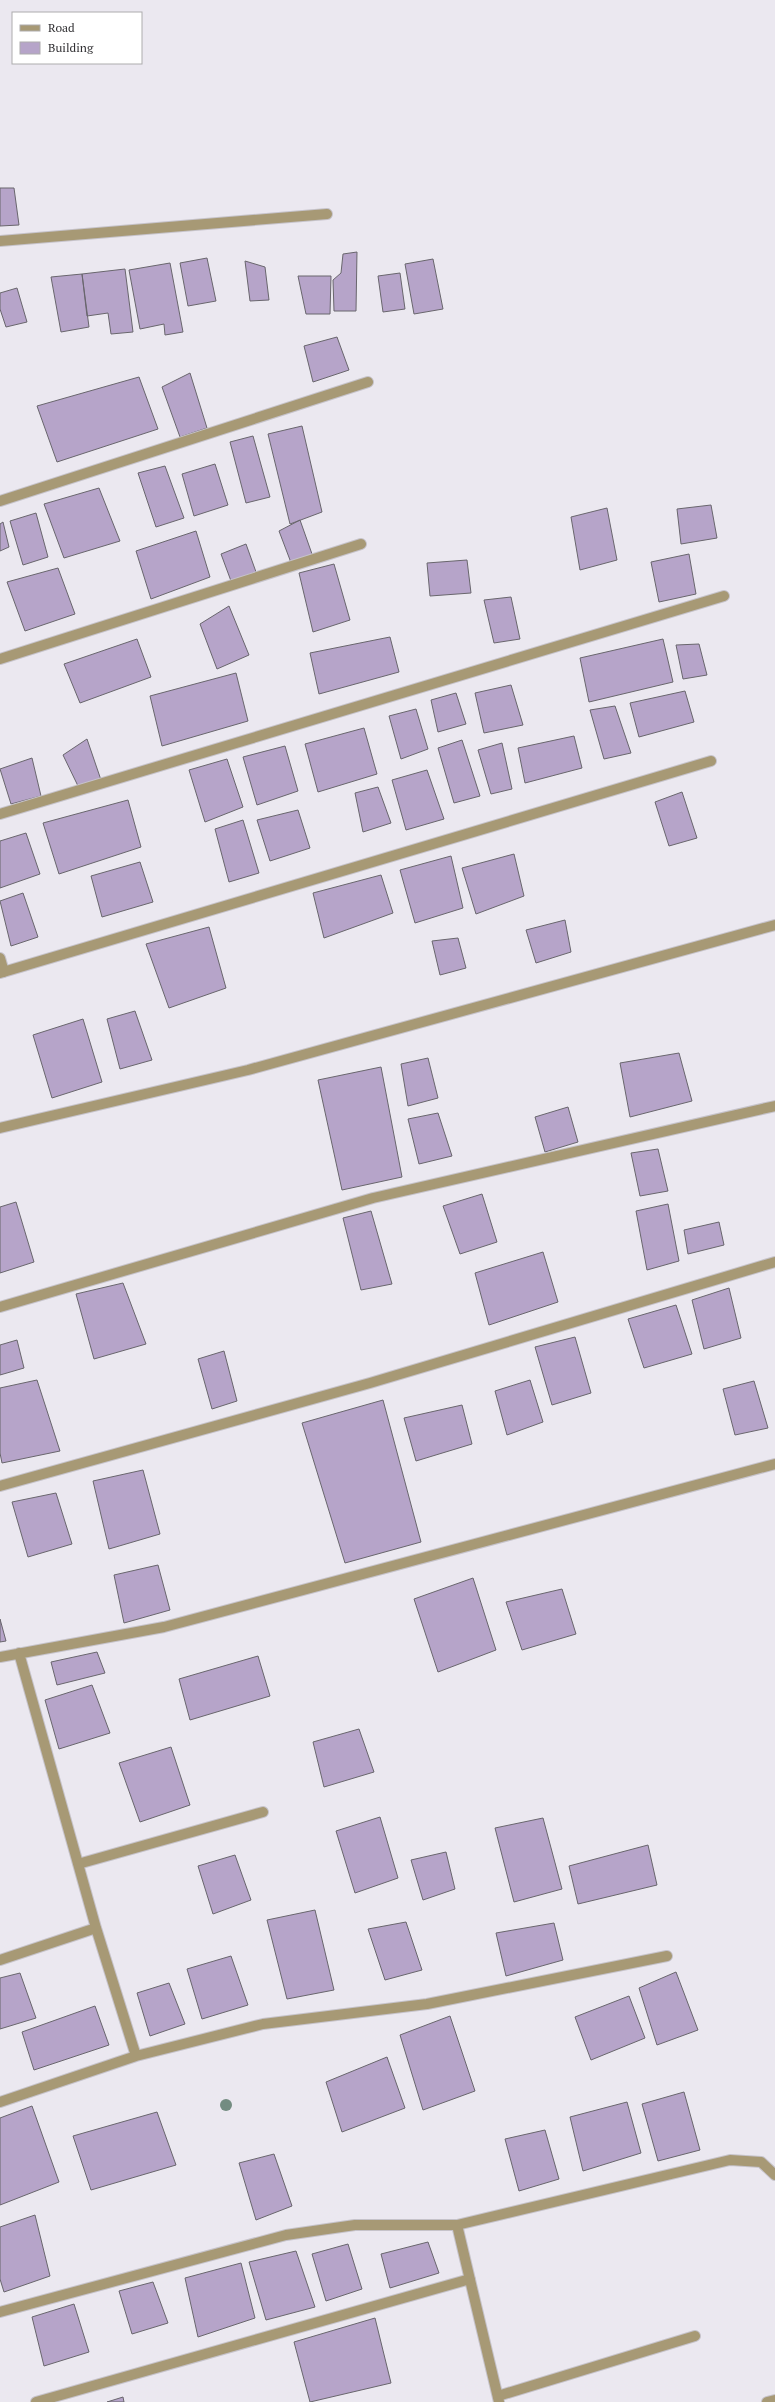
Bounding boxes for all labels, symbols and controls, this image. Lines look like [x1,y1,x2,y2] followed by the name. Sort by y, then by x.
[12,12,142,64] legend
[48,20,75,35] text: Road
[48,40,94,55] text: Building

